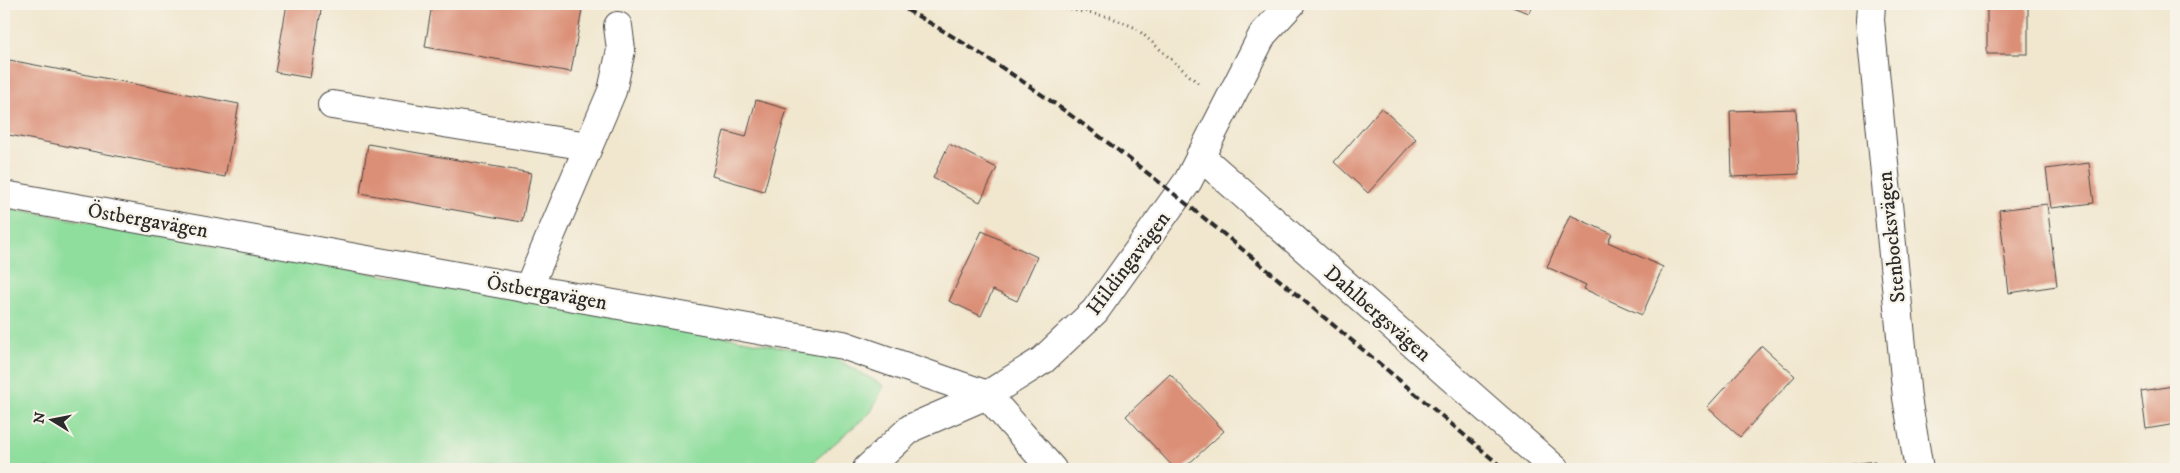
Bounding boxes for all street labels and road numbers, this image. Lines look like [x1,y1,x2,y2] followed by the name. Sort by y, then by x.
[1872,170,1912,304] street label: Stenbocksvägen
[85,197,210,244] street label: Östbergavägen
[1081,206,1176,321] street label: Hildingavägen
[1318,260,1436,367] street label: Dahlbergsvägen
[484,269,609,316] street label: Östbergavägen

